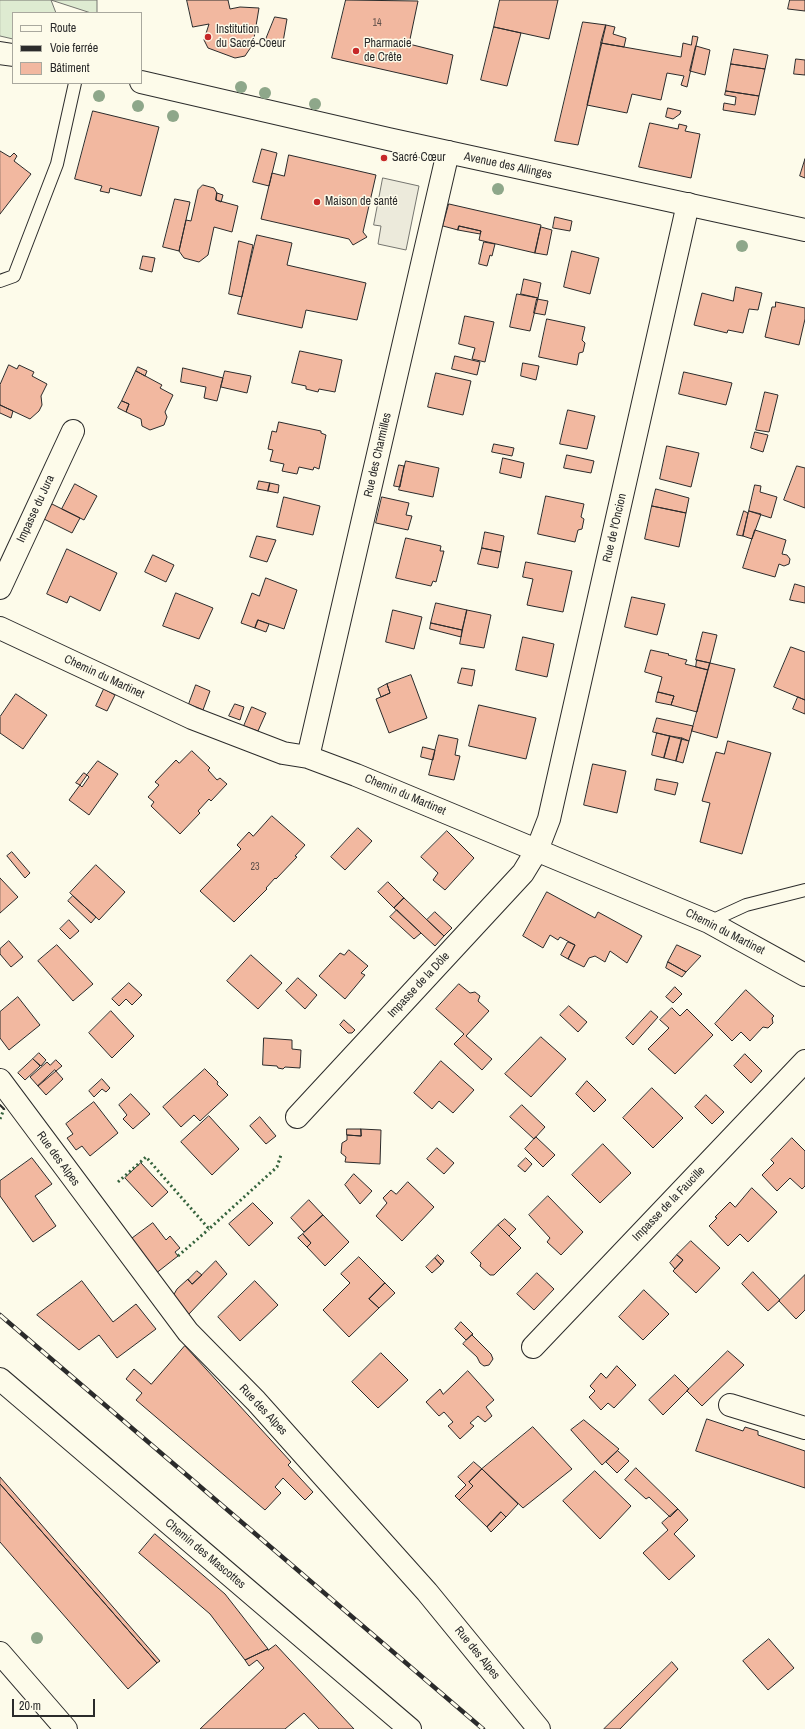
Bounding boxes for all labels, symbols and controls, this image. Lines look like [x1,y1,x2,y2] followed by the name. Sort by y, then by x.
[12,12,142,84] legend
[372,17,382,29] house number: 14
[50,20,76,36] text: Route
[216,23,285,51] place label: Institution du Sacré-Coeur
[203,32,213,42] marker: Institution du Sacré-Coeur
[364,37,412,65] place label: Pharmacie de Crête
[50,40,98,56] text: Voie ferrée
[351,46,361,56] marker: Pharmacie de Crête
[50,60,89,76] text: Bâtiment
[463,150,553,182] street label: Avenue des Allinges
[392,151,446,165] place label: Sacré Cœur
[379,153,389,163] marker: Sacré Cœur
[325,195,398,209] place label: Maison de santé
[312,197,322,207] marker: Maison de santé
[361,411,395,499] street label: Rue des Charmilles
[14,473,58,545] street label: Impasse du Jura
[600,492,630,564] street label: Rue de l'Oncion
[62,652,146,702] street label: Chemin du Martinet
[362,771,448,819] street label: Chemin du Martinet
[250,861,260,873] house number: 23
[683,906,767,958] street label: Chemin du Martinet
[385,949,453,1021] street label: Impasse de la Dôle
[33,1129,83,1189] street label: Rue des Alpes
[630,1164,708,1244] street label: Impasse de la Faucille
[236,1382,290,1438] street label: Rue des Alpes
[162,1516,248,1592] street label: Chemin des Mascottes
[451,1624,503,1682] street label: Rue des Alpes
[14,1691,97,1717] scale bar
[19,1698,41,1714] text: 20 m

